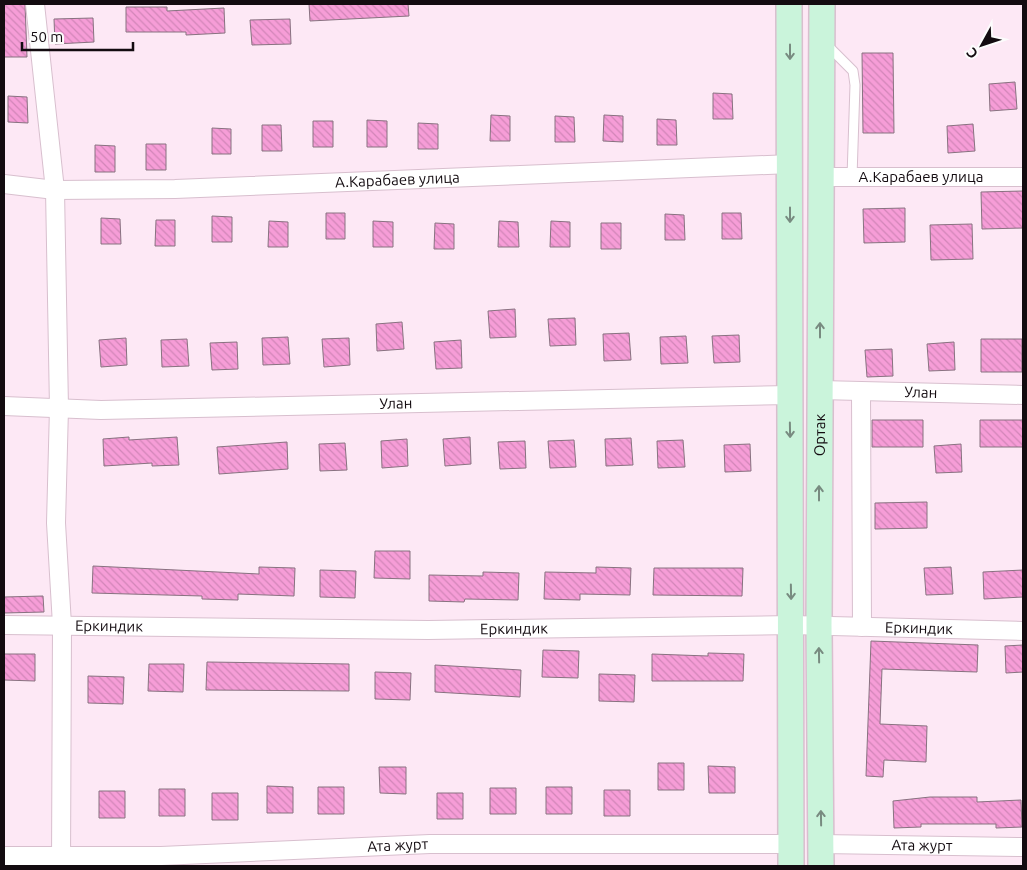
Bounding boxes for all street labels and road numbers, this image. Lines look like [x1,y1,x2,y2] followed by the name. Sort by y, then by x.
[335,168,460,190] street label: А.Карабаев улица
[859,168,983,185] street label: А.Карабаев улица
[904,383,938,401] street label: Улан
[379,394,412,412] street label: Улан
[811,413,828,456] street label: Ортак
[75,617,143,635] street label: Еркиндик
[885,618,953,637] street label: Еркиндик
[480,619,548,637] street label: Еркиндик
[367,835,429,855] street label: Ата журт
[891,836,953,854] street label: Ата журт

